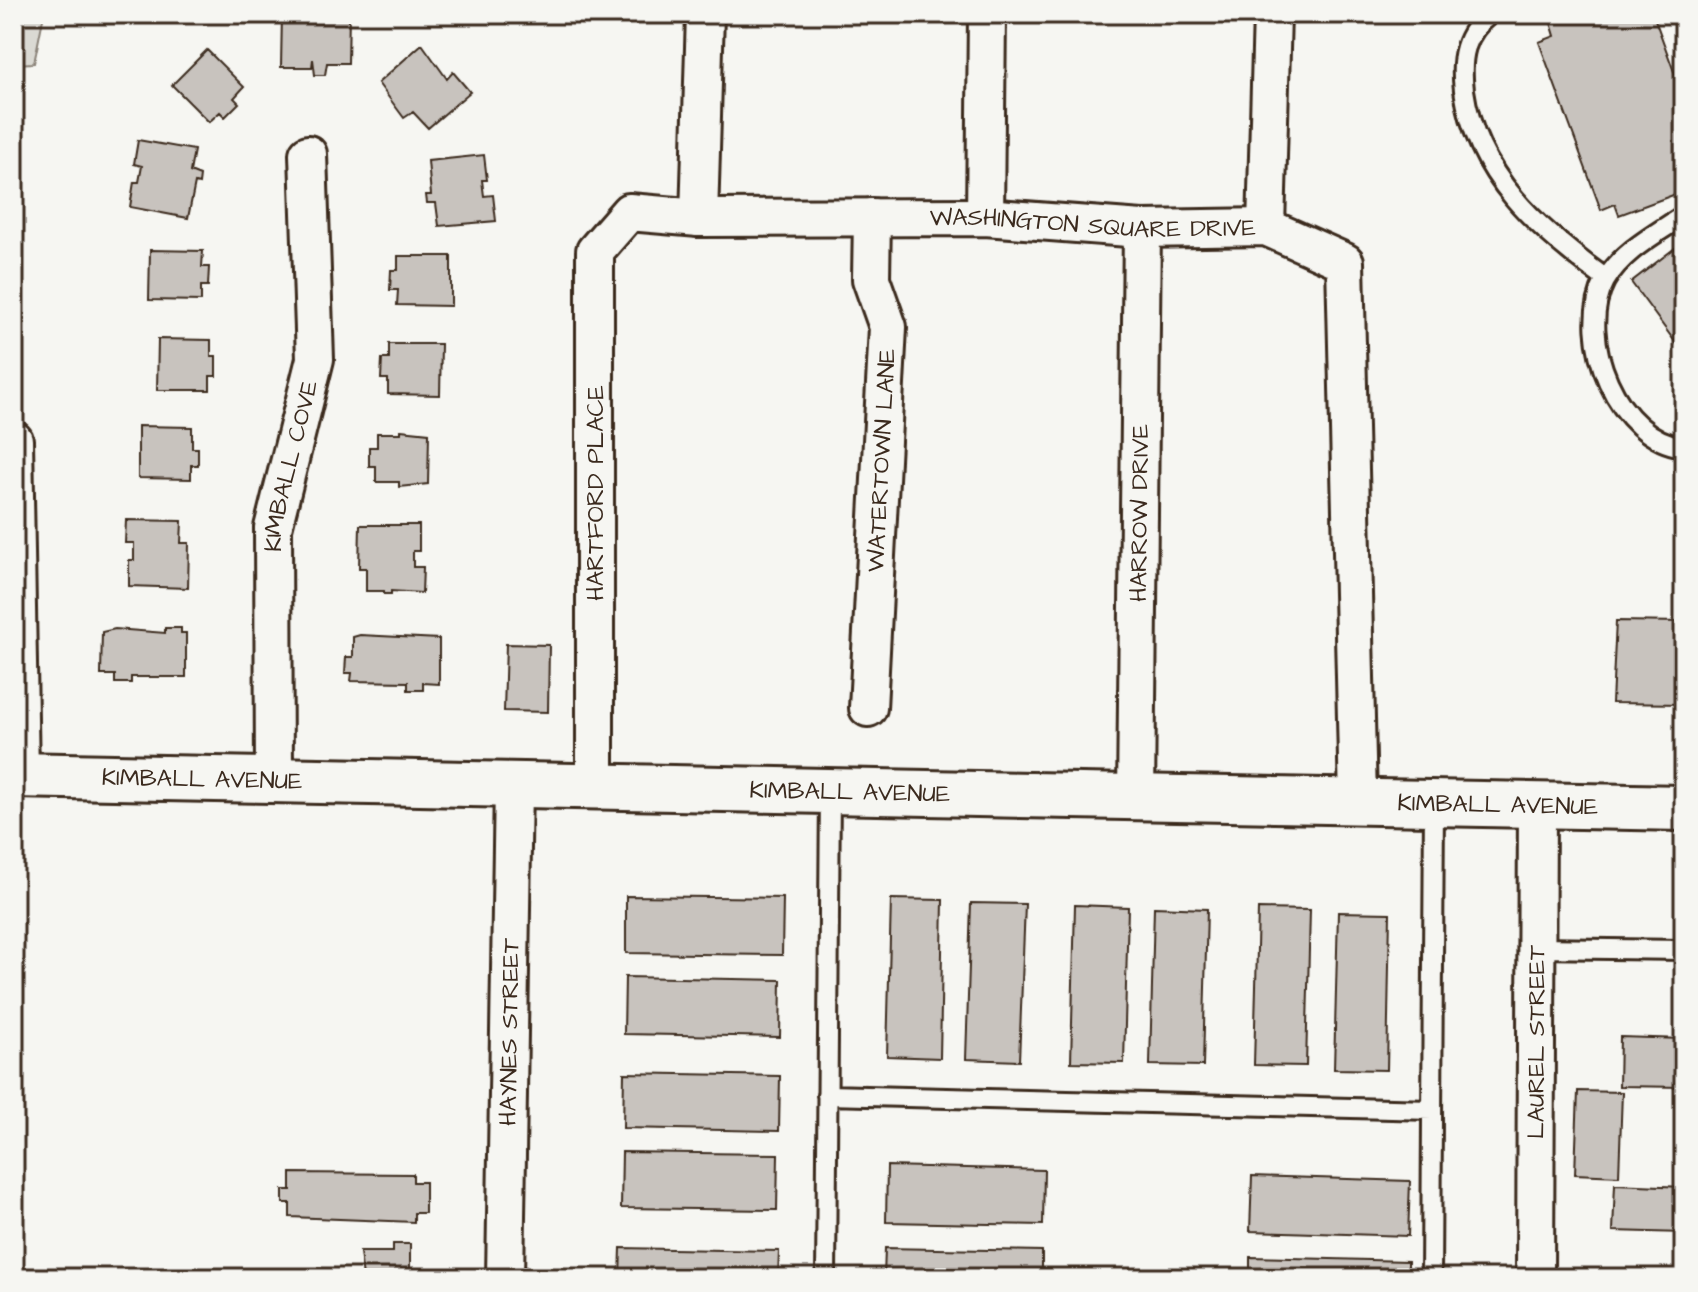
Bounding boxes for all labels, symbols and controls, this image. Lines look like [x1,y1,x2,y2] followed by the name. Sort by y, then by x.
[930,201,1256,248] street label: WASHINGTON SQUARE DRIVE
[859,348,905,573] street label: WATERTOWN LANE
[256,377,327,552] street label: KIMBALL COVE
[579,385,613,601] street label: HARTFORD PLACE
[1122,424,1158,602] street label: HARROW DRIVE
[101,761,303,799] street label: KIMBALL AVENUE
[749,774,950,811] street label: KIMBALL AVENUE
[1397,786,1598,824] street label: KIMBALL AVENUE
[491,938,529,1126] street label: HAYNES STREET
[1520,945,1554,1139] street label: LAUREL STREET

